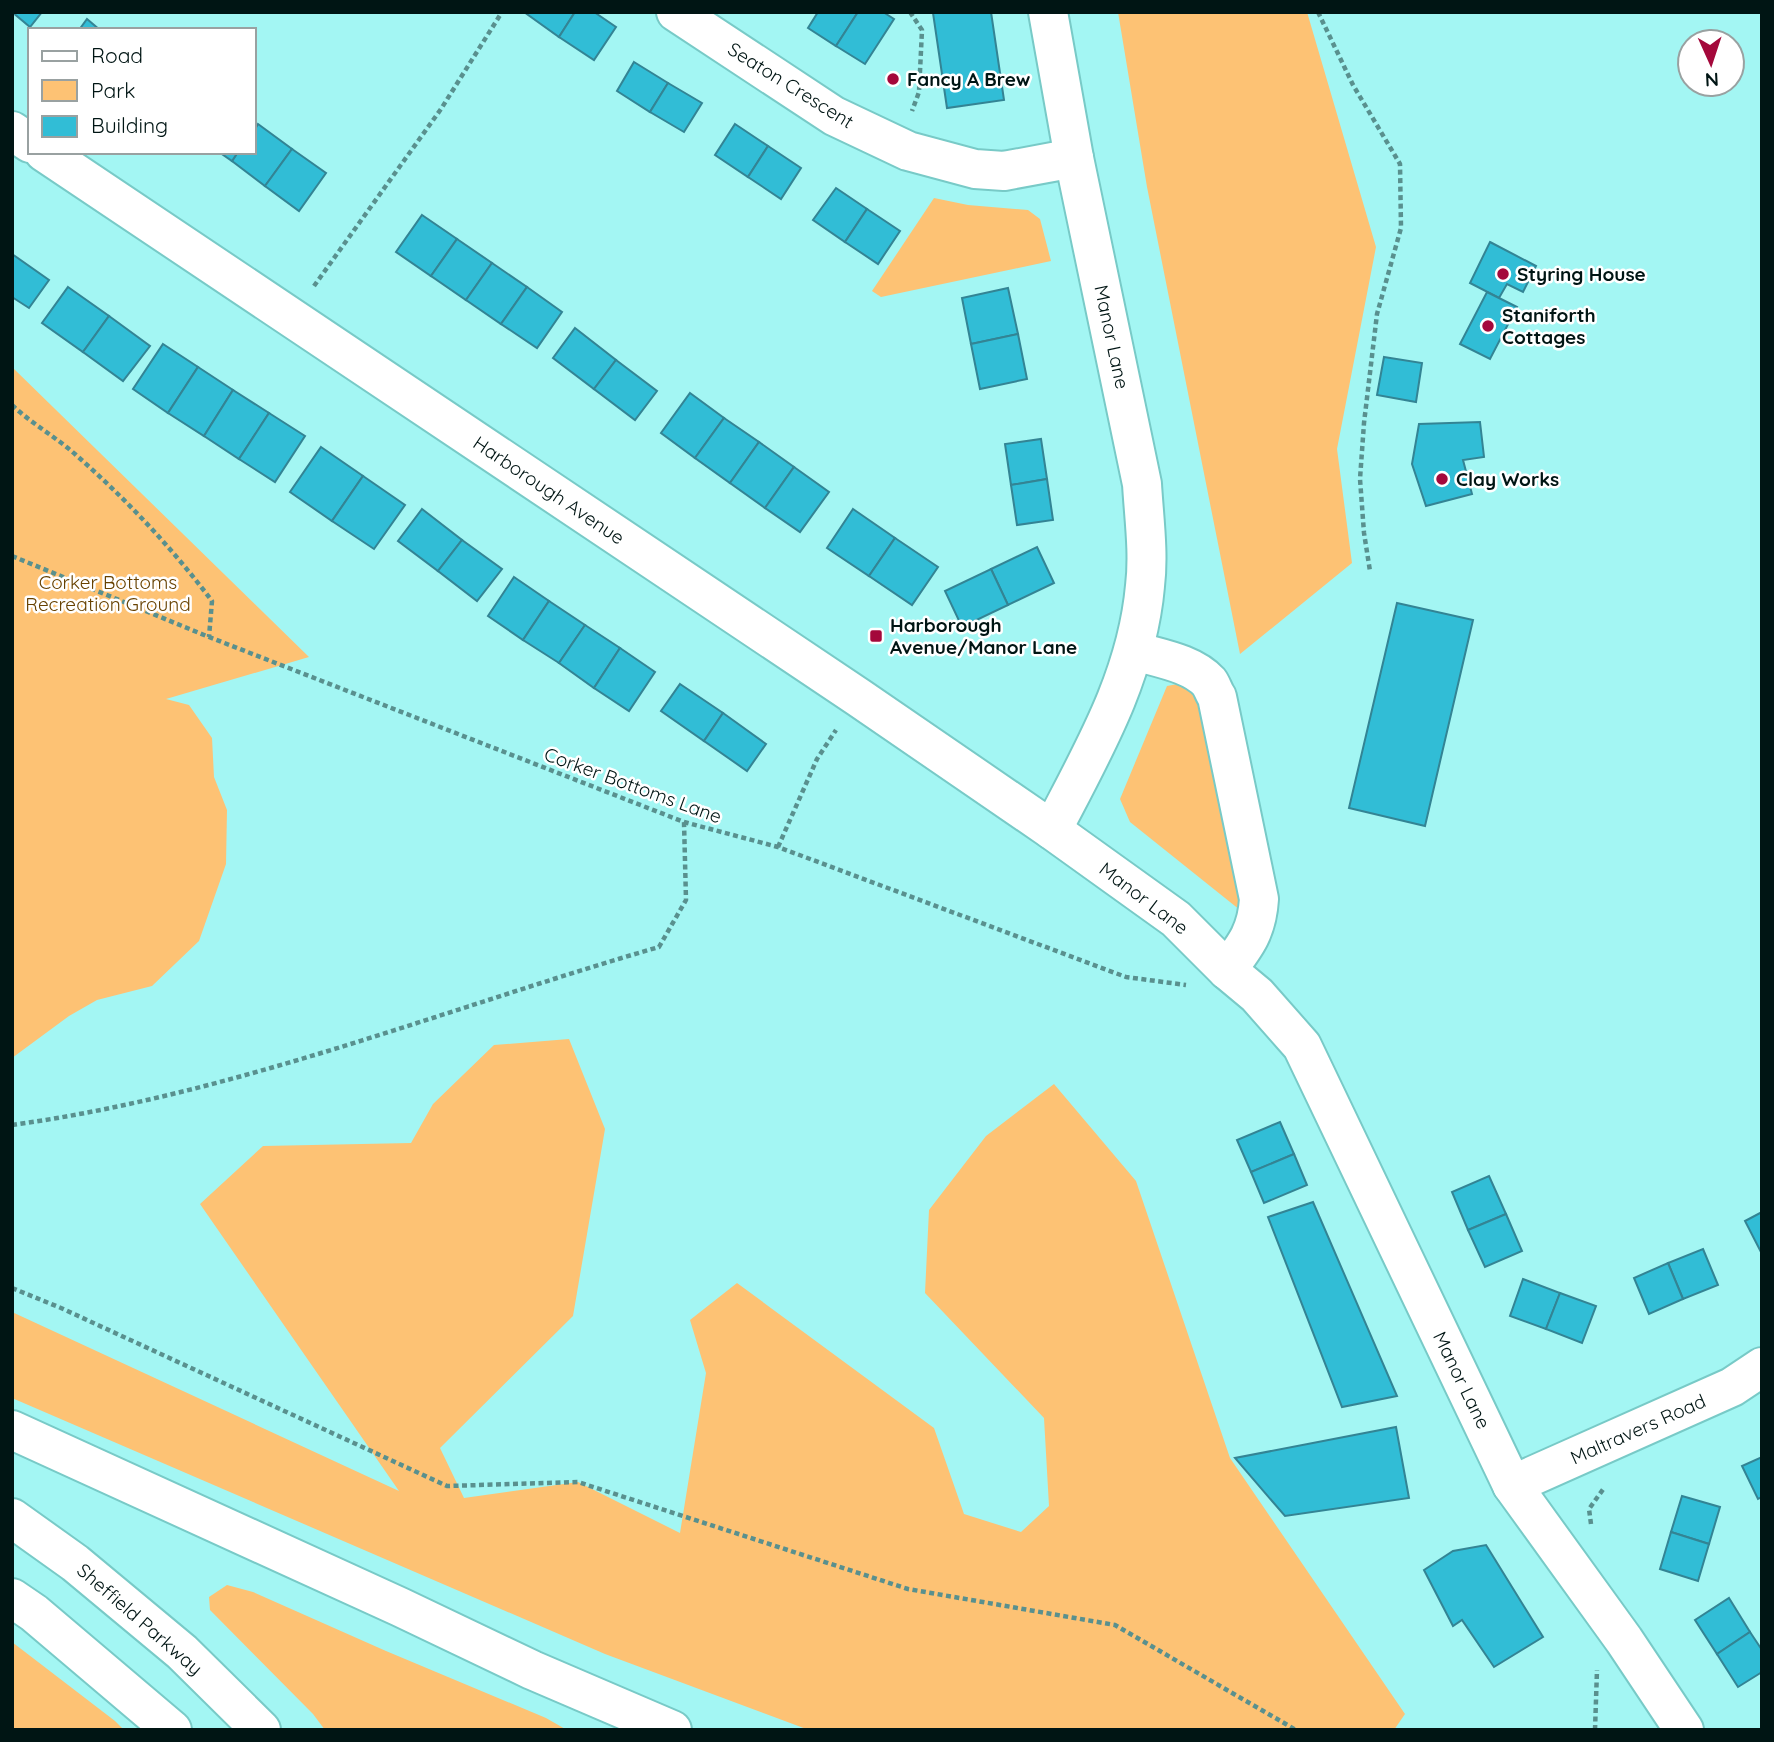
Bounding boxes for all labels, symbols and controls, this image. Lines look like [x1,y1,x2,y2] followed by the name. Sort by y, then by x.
[28,28,256,154] legend
[1676,28,1746,98] north arrow
[724,37,858,133] street label: Seaton Crescent
[91,42,143,68] text: Road
[907,67,1031,91] place label: Fancy A Brew
[1704,68,1719,92] text: N
[885,71,901,87] marker: Fancy A Brew
[91,77,135,103] text: Park
[91,112,168,138] text: Building
[1517,262,1646,286] place label: Styring House
[1495,266,1511,282] marker: Styring House
[1089,283,1135,391] street label: Manor Lane
[1502,303,1596,349] place label: Staniforth Cottages
[1480,318,1496,334] marker: Staniforth Cottages
[469,430,629,550] street label: Harborough Avenue
[1456,467,1559,491] place label: Clay Works
[1434,471,1450,487] marker: Clay Works
[25,570,191,616] park label: Corker Bottoms Recreation Ground
[890,613,1077,659] place label: Harborough Avenue/Manor Lane
[868,628,884,644] marker: Harborough Avenue/Manor Lane
[541,742,725,828] street label: Corker Bottoms Lane
[1095,857,1193,939] street label: Manor Lane
[1428,1327,1496,1433] street label: Manor Lane
[1567,1388,1709,1470] street label: Maltravers Road
[72,1558,208,1680] street label: Sheffield Parkway

